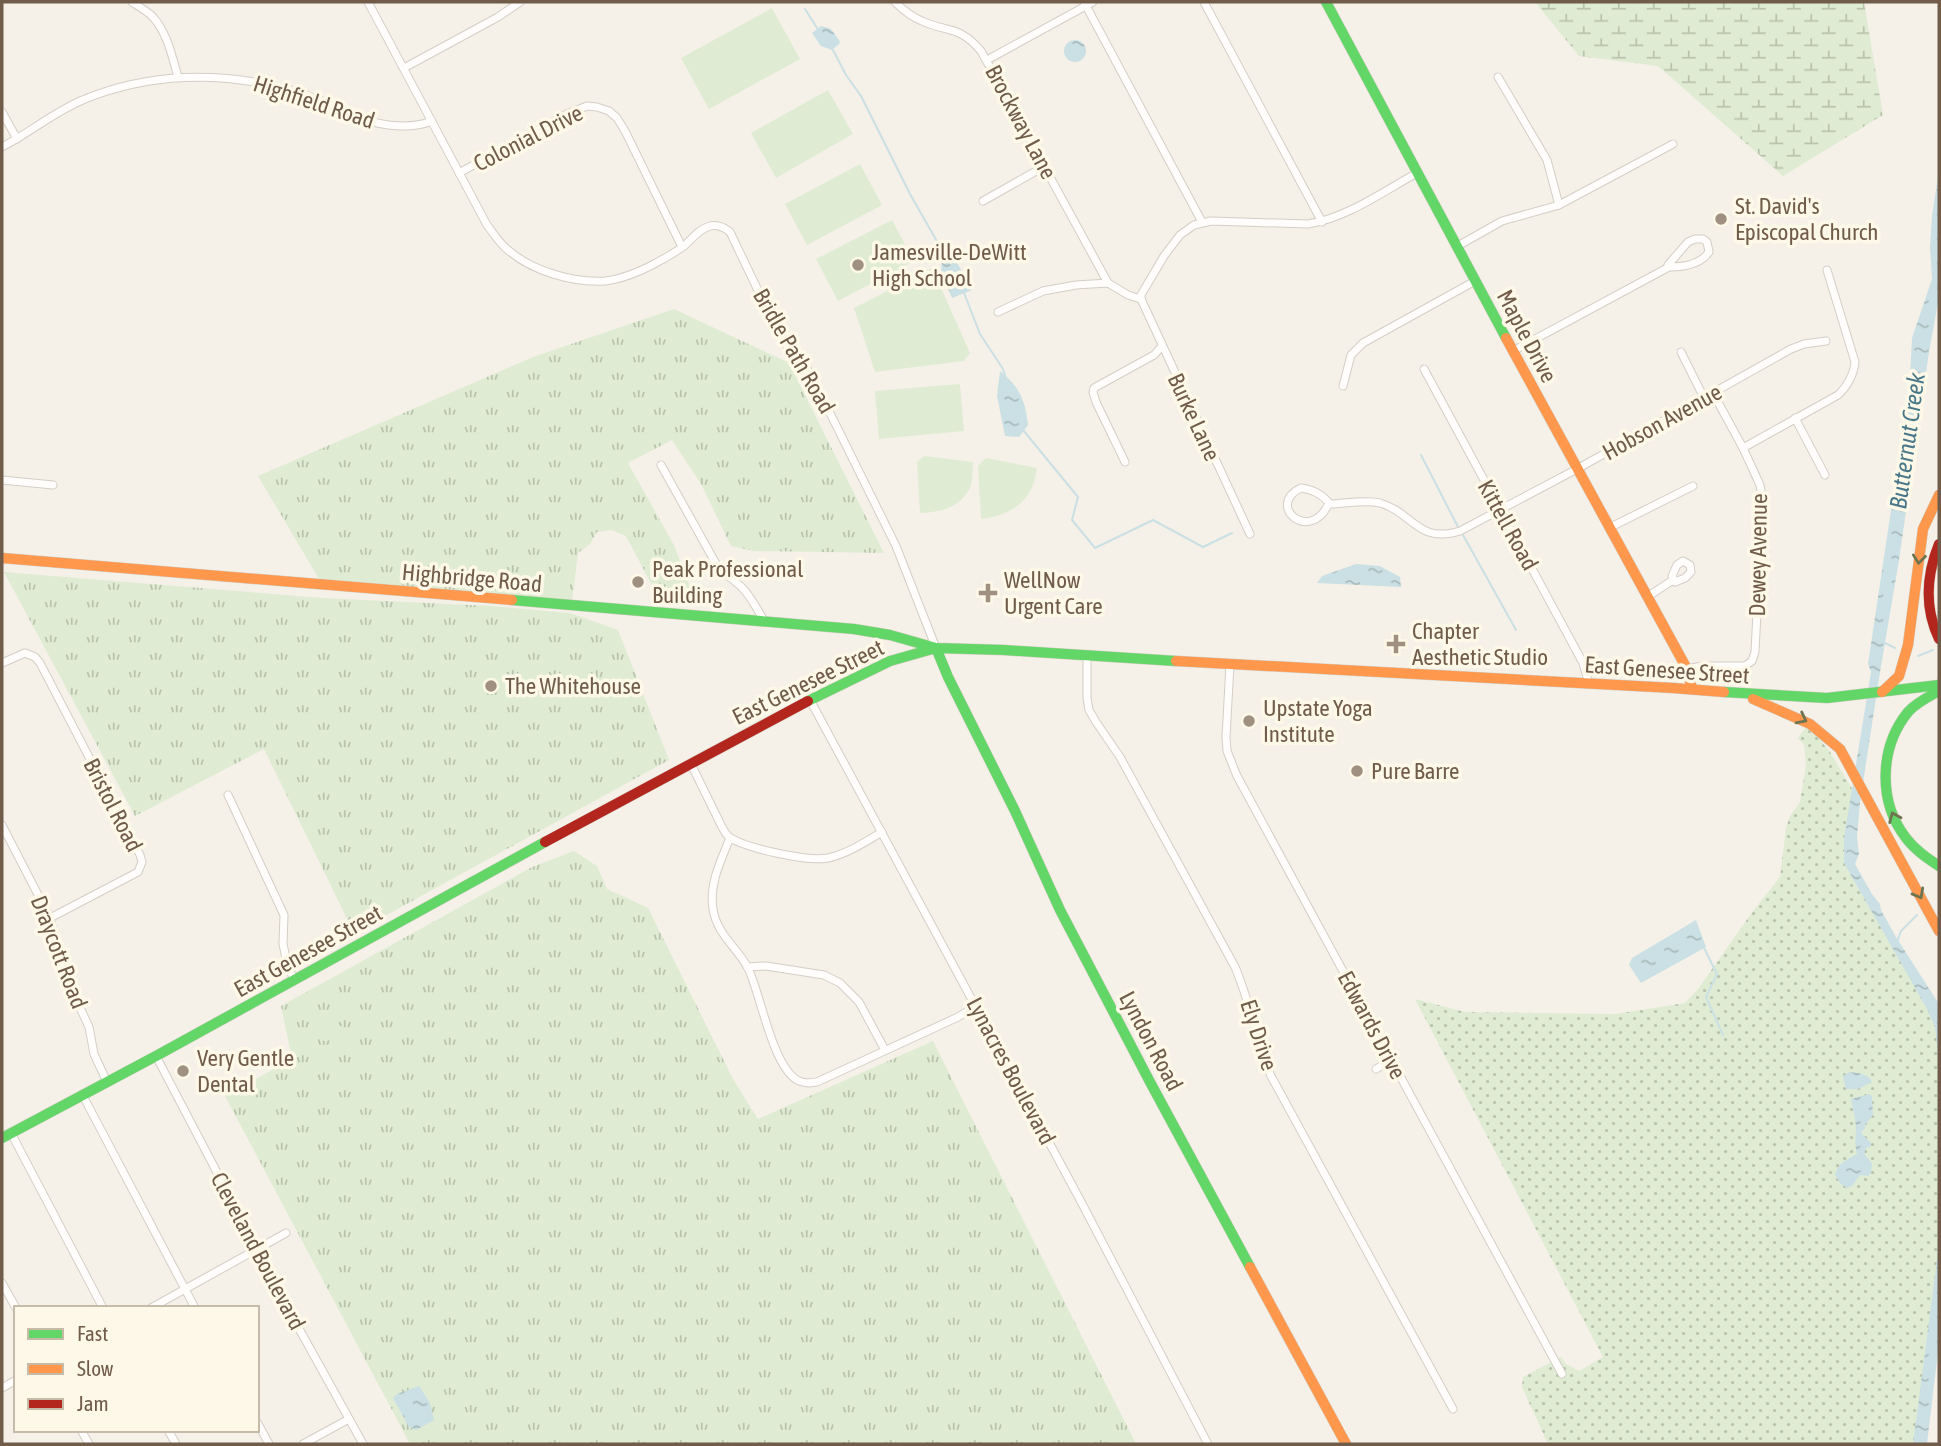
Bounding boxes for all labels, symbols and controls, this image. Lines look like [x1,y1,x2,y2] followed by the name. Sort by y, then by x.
[980,61,1062,183] street label: Brockway Lane
[250,70,378,134] street label: Highfield Road
[469,99,587,177] street label: Colonial Drive
[1735,193,1878,245] place label: St. David's Episcopal Church
[1713,211,1729,227] marker: St. David's Episcopal Church
[872,239,1027,291] place label: Jamesville-DeWitt High School
[850,257,866,273] marker: Jamesville-DeWitt High School
[748,284,840,418] street label: Bridle Path Road
[1492,285,1562,387] street label: Maple Drive
[1163,369,1225,465] street label: Burke Lane
[1884,371,1930,511] water label: Butternut Creek
[1598,379,1726,465] street label: Hobson Avenue
[1473,475,1543,575] street label: Kittell Road
[1744,493,1772,617] street label: Dewey Avenue
[1912,554,1927,565] one-way arrow
[652,556,803,608] place label: Peak Professional Building
[401,559,543,597] street label: Highbridge Road
[1004,567,1103,619] place label: WellNow Urgent Care
[630,574,646,590] marker: Peak Professional Building
[978,583,998,603] marker: WellNow Urgent Care
[1412,618,1548,670] place label: Chapter Aesthetic Studio
[728,634,888,730] street label: East Genesee Street
[1386,634,1406,654] marker: Chapter Aesthetic Studio
[1584,651,1750,689] street label: East Genesee Street
[505,673,641,699] place label: The Whitehouse
[483,678,499,694] marker: The Whitehouse
[1263,695,1373,747] place label: Upstate Yoga Institute
[1795,710,1807,724] one-way arrow
[1241,713,1257,729] marker: Upstate Yoga Institute
[78,754,148,856] street label: Bristol Road
[1371,758,1459,784] place label: Pure Barre
[1349,763,1365,779] marker: Pure Barre
[1889,812,1903,824] one-way arrow
[1911,887,1924,900] one-way arrow
[26,892,92,1012] street label: Draycott Road
[229,900,387,1002] street label: East Genesee Street
[1333,967,1411,1083] street label: Edwards Drive
[1114,987,1188,1095] street label: Lyndon Road
[961,993,1061,1149] street label: Lynacres Boulevard
[1235,996,1283,1074] street label: Ely Drive
[197,1045,294,1097] place label: Very Gentle Dental
[175,1063,191,1079] marker: Very Gentle Dental
[206,1168,310,1334] street label: Cleveland Boulevard
[14,1306,259,1432] legend
[77,1321,108,1345] text: Fast
[77,1356,114,1380] text: Slow
[77,1391,109,1415] text: Jam

